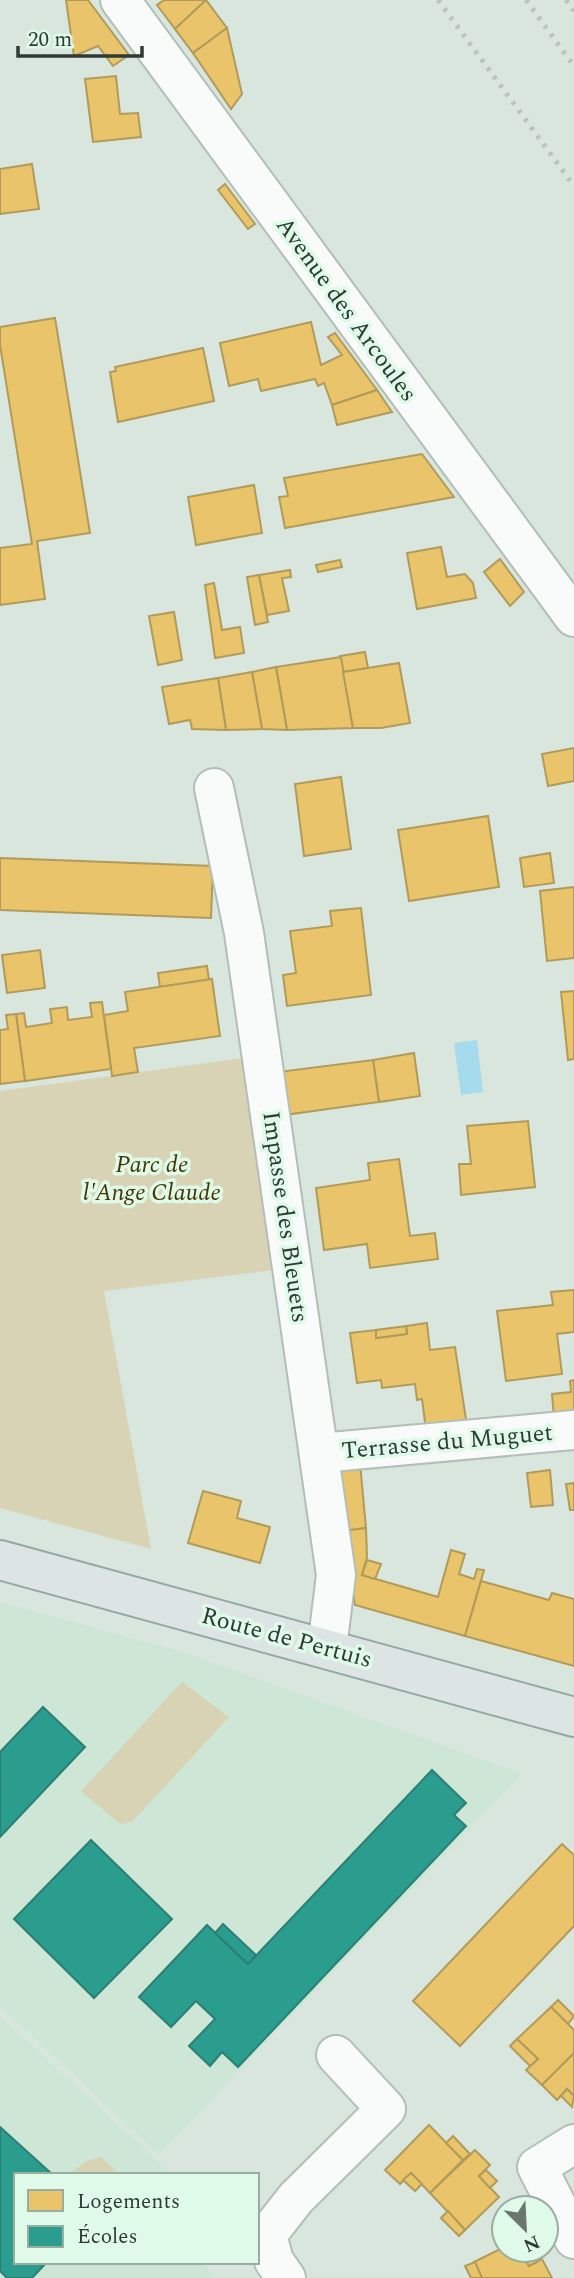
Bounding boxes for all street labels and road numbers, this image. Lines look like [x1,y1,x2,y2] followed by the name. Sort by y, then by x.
[267,210,426,410] street label: Avenue des Arcoules
[252,1109,318,1325] street label: Impasse des Bleuets
[340,1415,554,1469] street label: Terrasse du Muguet
[197,1598,376,1678] street label: Route de Pertuis

